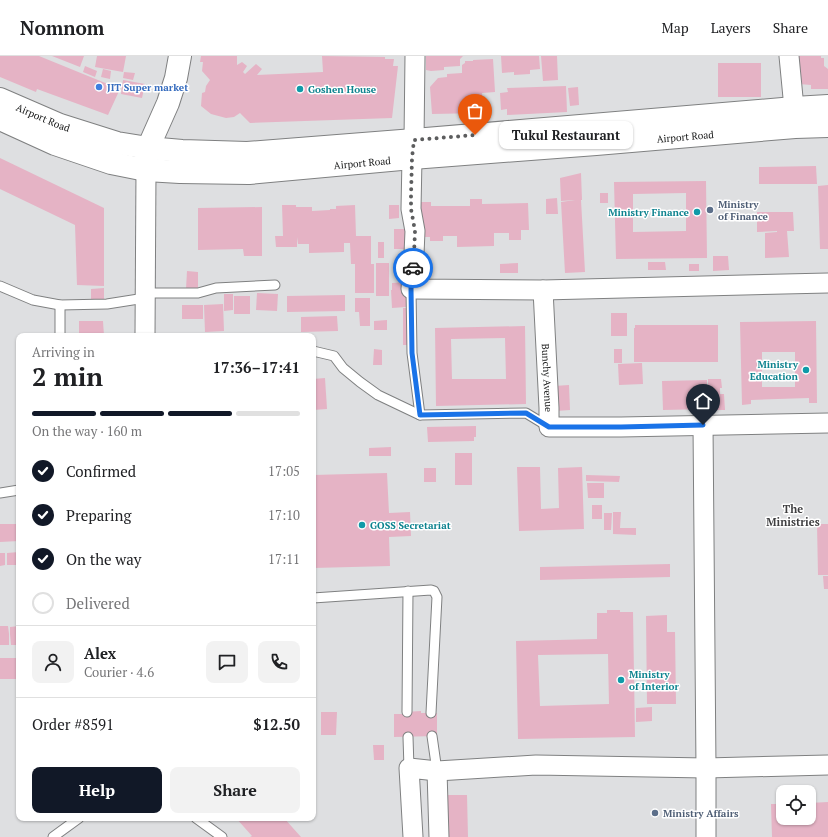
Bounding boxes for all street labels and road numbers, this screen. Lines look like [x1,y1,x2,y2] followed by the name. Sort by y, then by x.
[14,100,72,134] street label: Airport Road
[656,127,715,145] street label: Airport Road
[333,153,392,172] street label: Airport Road
[539,343,556,412] street label: Bunchy Avenue

